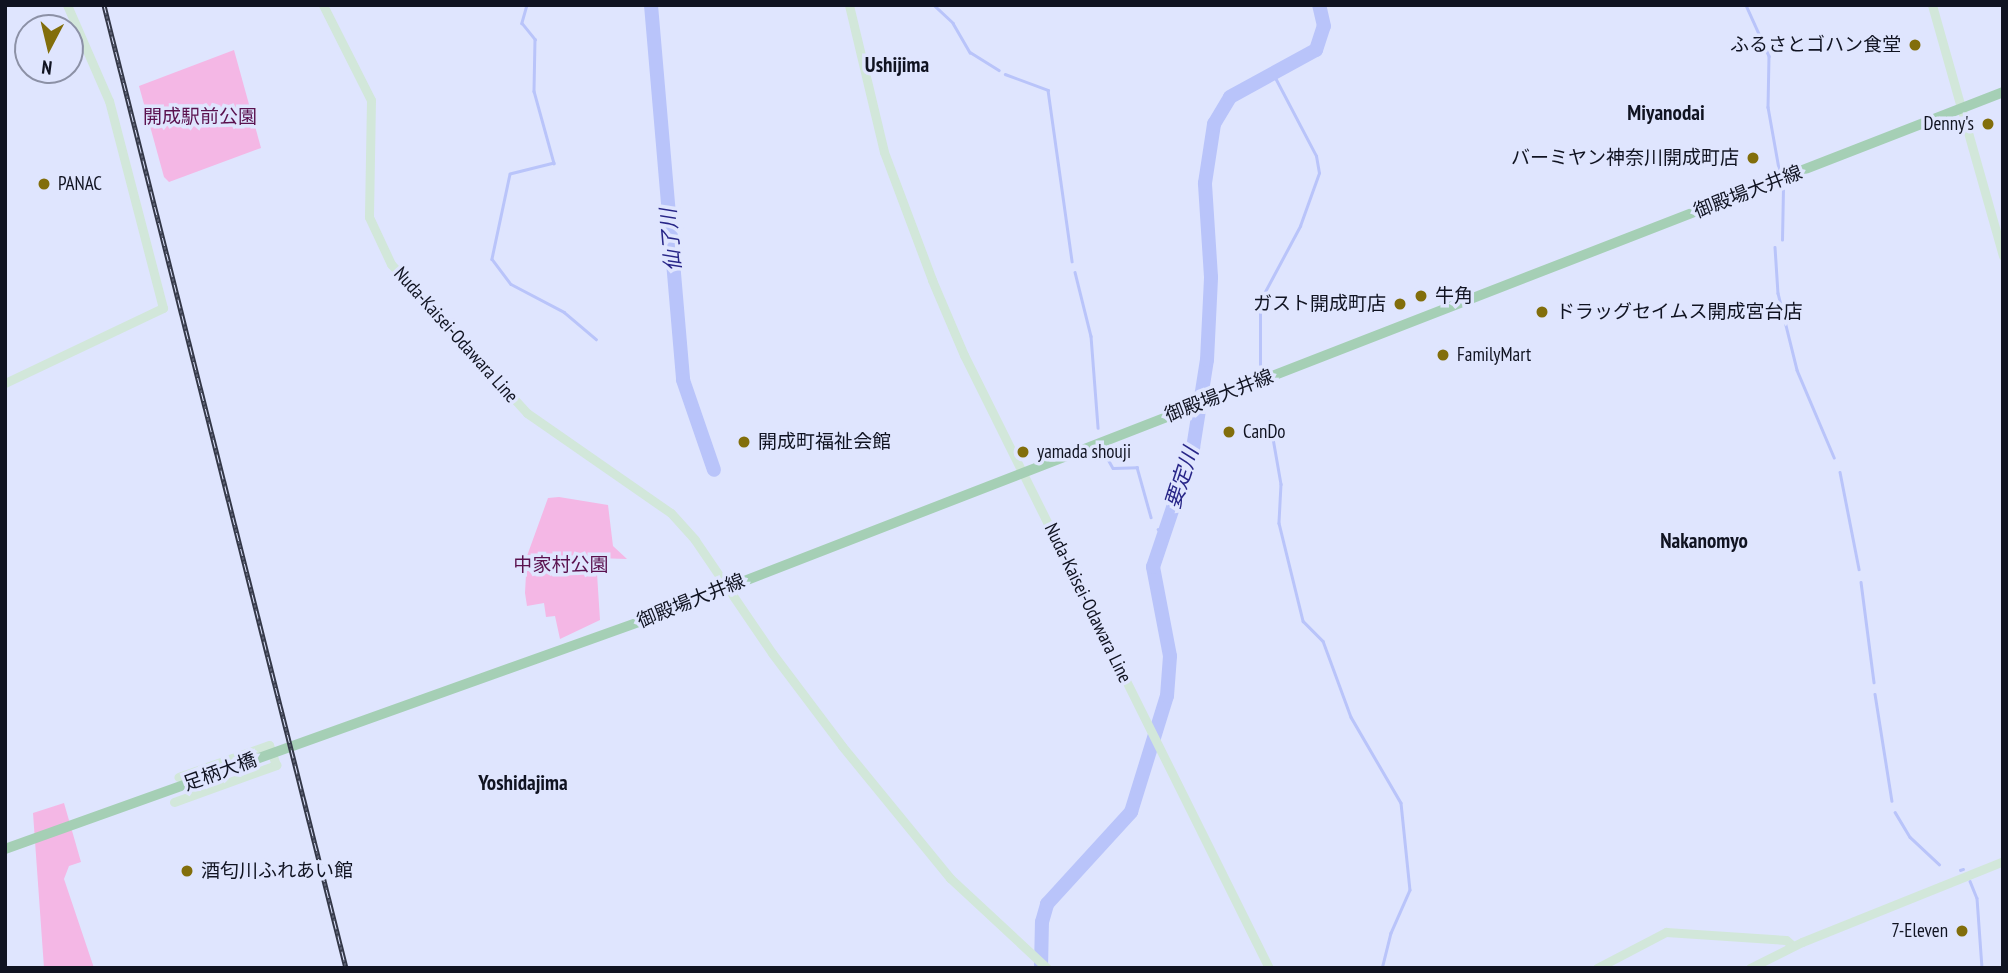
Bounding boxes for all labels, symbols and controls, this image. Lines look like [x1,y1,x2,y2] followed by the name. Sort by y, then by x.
[14,14,84,84] north arrow
[1730,34,1901,56] place label: ふるさとゴハン食堂
[1907,37,1923,53] marker: ふるさとゴハン食堂
[865,52,929,78] district label: Ushijima
[40,55,53,80] text: N
[1627,100,1705,126] district label: Miyanodai
[143,106,257,128] park label: 開成駅前公園
[1923,113,1974,135] place label: Denny's
[1980,116,1996,132] marker: Denny's
[1511,147,1739,169] place label: バーミヤン神奈川開成町店
[1745,150,1761,166] marker: バーミヤン神奈川開成町店
[1691,161,1805,223] street label: 御殿場大井線
[58,173,102,195] place label: PANAC
[36,176,52,192] marker: PANAC
[656,208,686,272] water label: 仙了川
[389,263,523,407] street label: Nuda-Kaisei-Odawara Line
[1435,285,1473,307] place label: 牛角
[1413,288,1429,304] marker: 牛角
[1253,293,1386,315] place label: ガスト開成町店
[1392,296,1408,312] marker: ガスト開成町店
[1556,301,1803,323] place label: ドラッグセイムス開成宮台店
[1534,304,1550,320] marker: ドラッグセイムス開成宮台店
[1457,344,1531,366] place label: FamilyMart
[1435,347,1451,363] marker: FamilyMart
[1162,365,1276,427] street label: 御殿場大井線
[1243,421,1286,443] place label: CanDo
[1221,424,1237,440] marker: CanDo
[758,431,891,453] place label: 開成町福祉会館
[736,434,752,450] marker: 開成町福祉会館
[1037,441,1131,463] place label: yamada shouji
[1015,444,1031,460] marker: yamada shouji
[1160,444,1204,512] water label: 要定川
[1039,520,1137,686] street label: Nuda-Kaisei-Odawara Line
[1660,528,1748,554] district label: Nakanomyo
[514,554,608,576] park label: 中家村公園
[634,569,748,633] street label: 御殿場大井線
[180,748,260,796] street label: 足柄大橋
[478,770,568,796] district label: Yoshidajima
[201,860,353,882] place label: 酒匂川ふれあい館
[179,863,195,879] marker: 酒匂川ふれあい館
[1891,920,1948,942] place label: 7-Eleven
[1954,923,1970,939] marker: 7-Eleven

